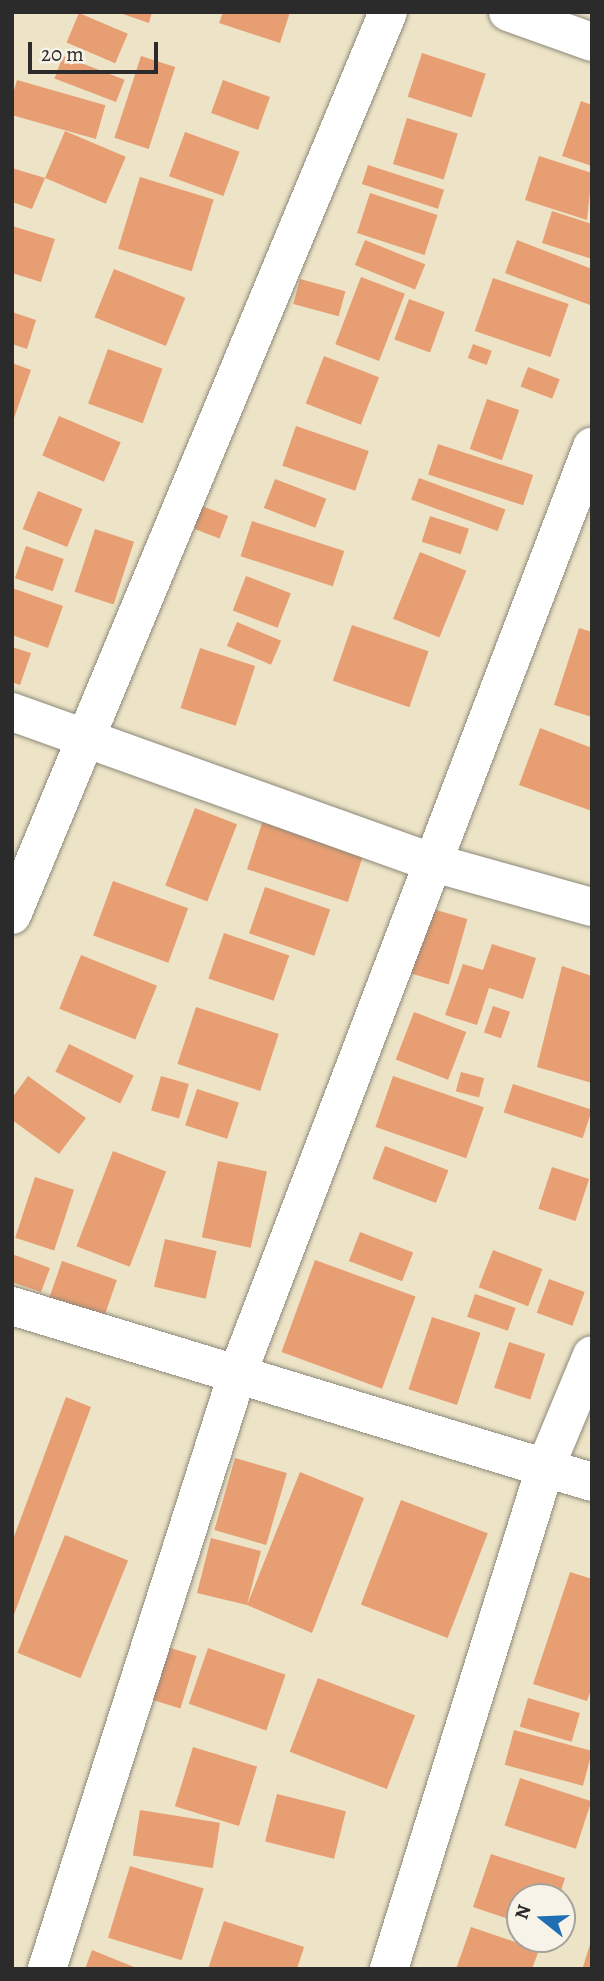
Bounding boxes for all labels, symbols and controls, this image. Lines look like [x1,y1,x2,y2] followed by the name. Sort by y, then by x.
[32,28,161,72] scale bar
[41,40,84,68] text: 20 m
[506,1883,576,1953] north arrow
[508,1902,537,1923] text: N

